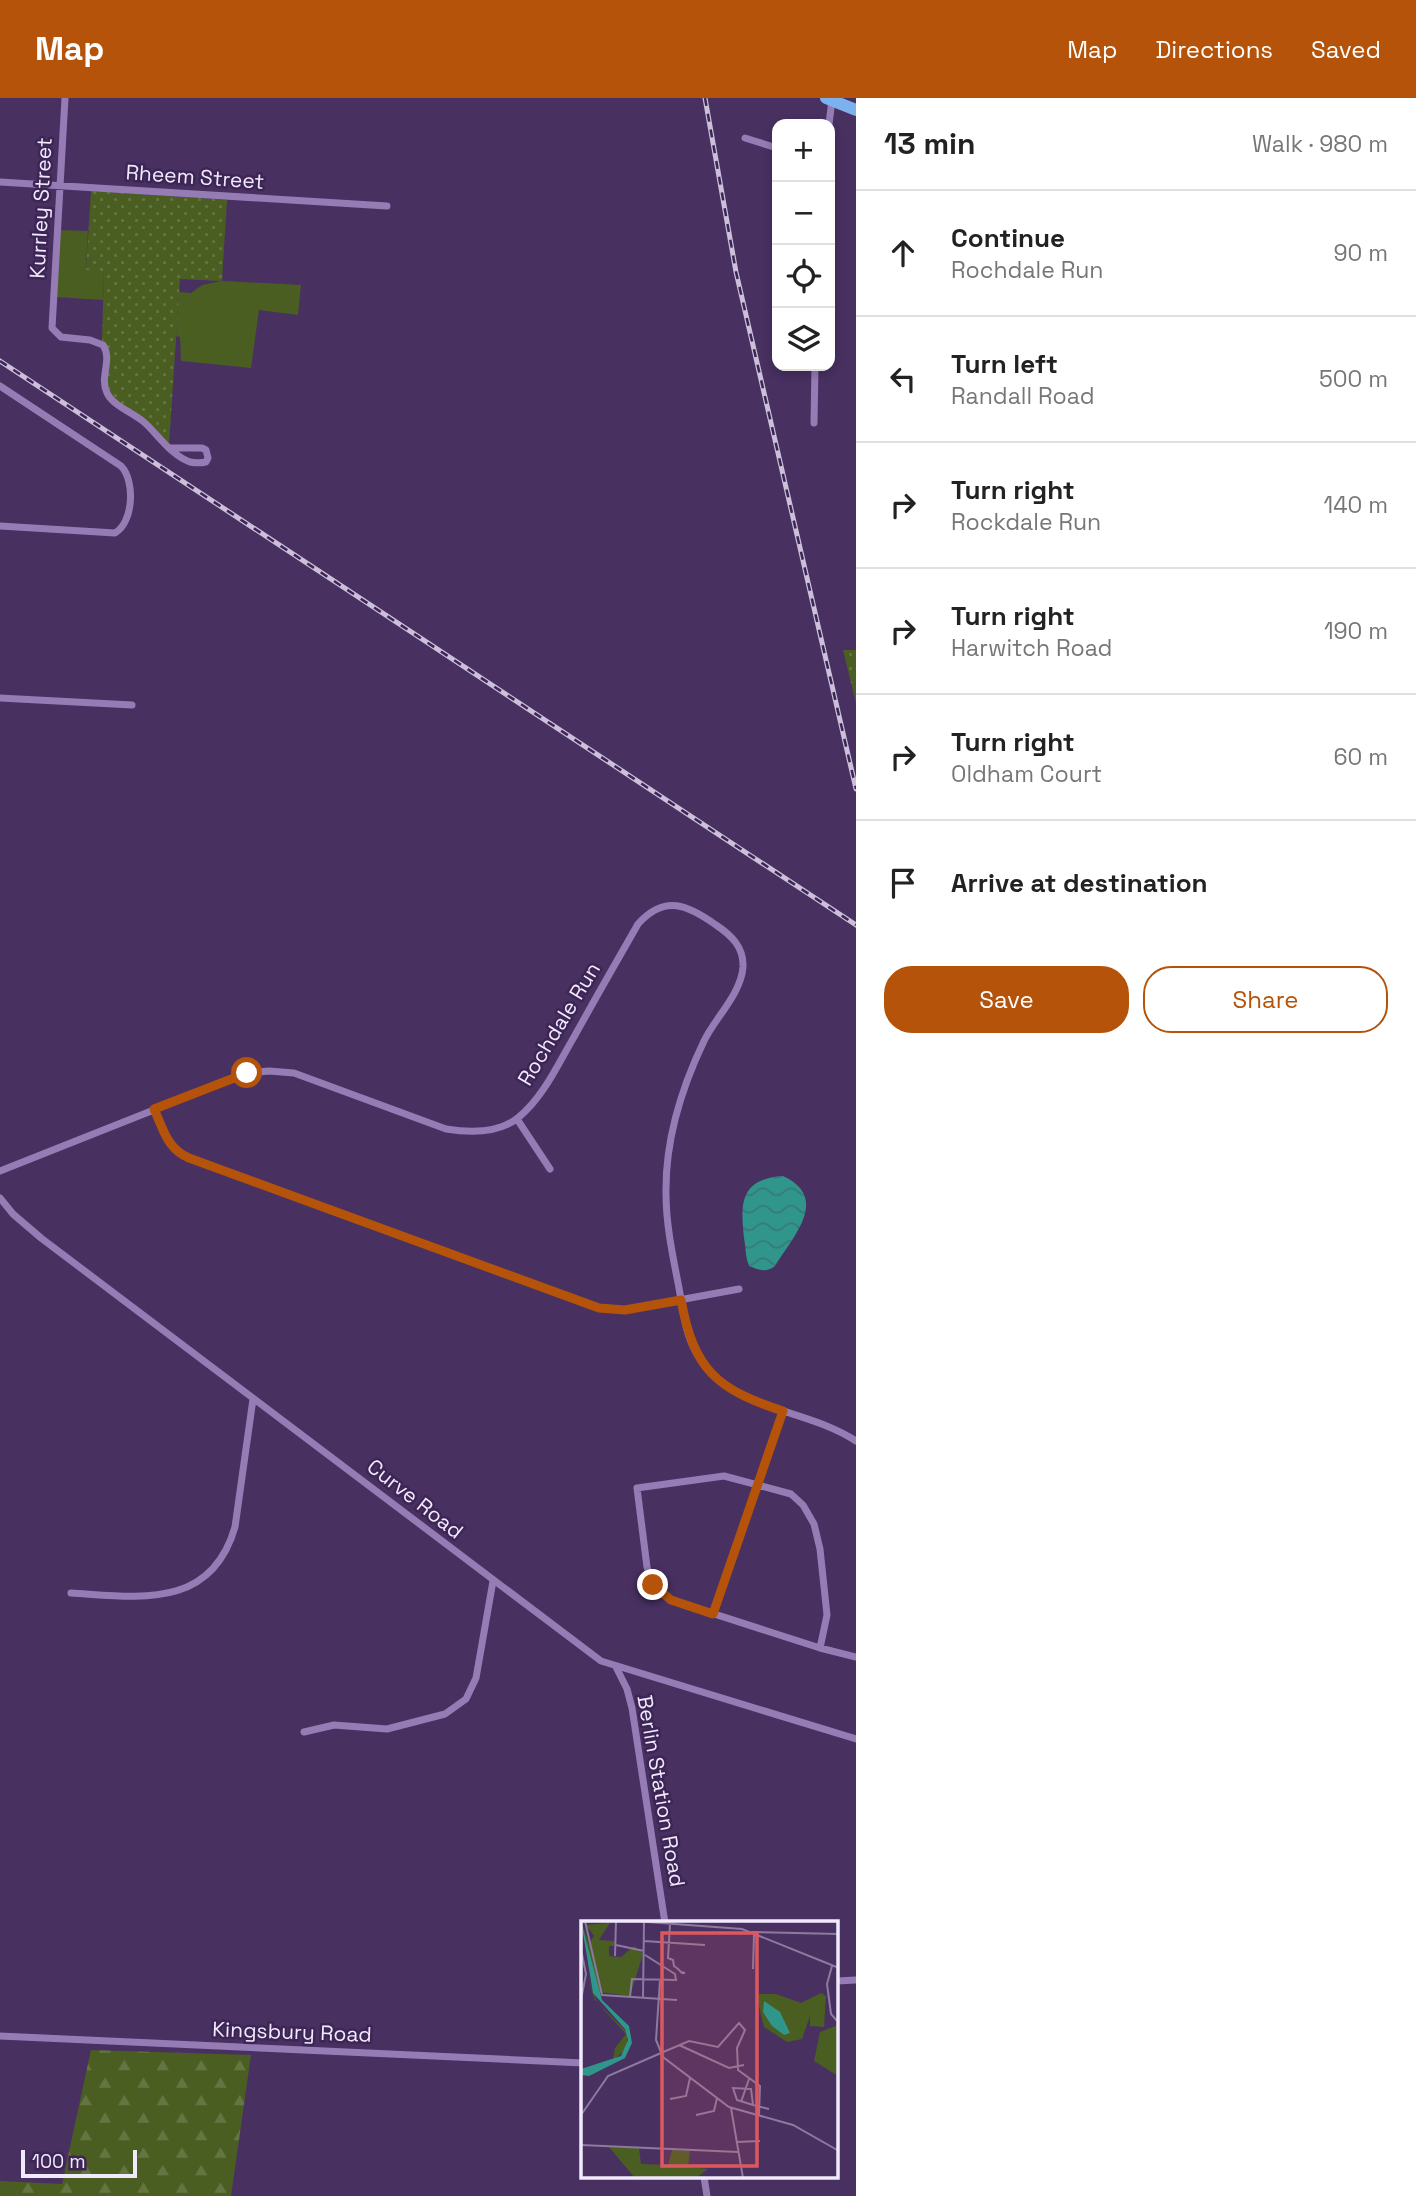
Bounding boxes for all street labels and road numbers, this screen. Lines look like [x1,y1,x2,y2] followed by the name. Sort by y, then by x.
[23,137,58,279] street label: Kurrley Street
[125,158,265,195] street label: Rheem Street
[511,957,606,1090] street label: Rochdale Run
[362,1453,469,1544] street label: Curve Road
[631,1693,692,1889] street label: Berlin Station Road
[212,2015,372,2048] street label: Kingsbury Road

